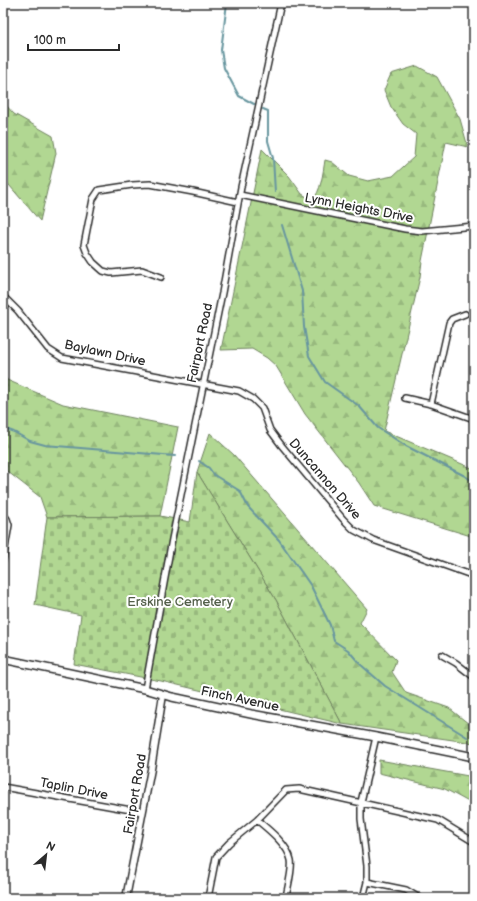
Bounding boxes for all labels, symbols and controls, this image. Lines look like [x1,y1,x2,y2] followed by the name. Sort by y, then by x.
[28,26,119,52] scale bar
[34,33,66,48] text: 100 m
[303,190,415,226] street label: Lynn Heights Drive
[184,302,216,384] street label: Fairport Road
[63,337,147,369] street label: Baylawn Drive
[286,435,365,523] street label: Duncannon Drive
[127,594,233,610] park label: Erskine Cemetery
[200,683,281,715] street label: Finch Avenue
[120,753,150,835] street label: Fairport Road
[39,775,110,803] street label: Taplin Drive
[26,835,66,875] north arrow
[44,839,57,854] text: N

